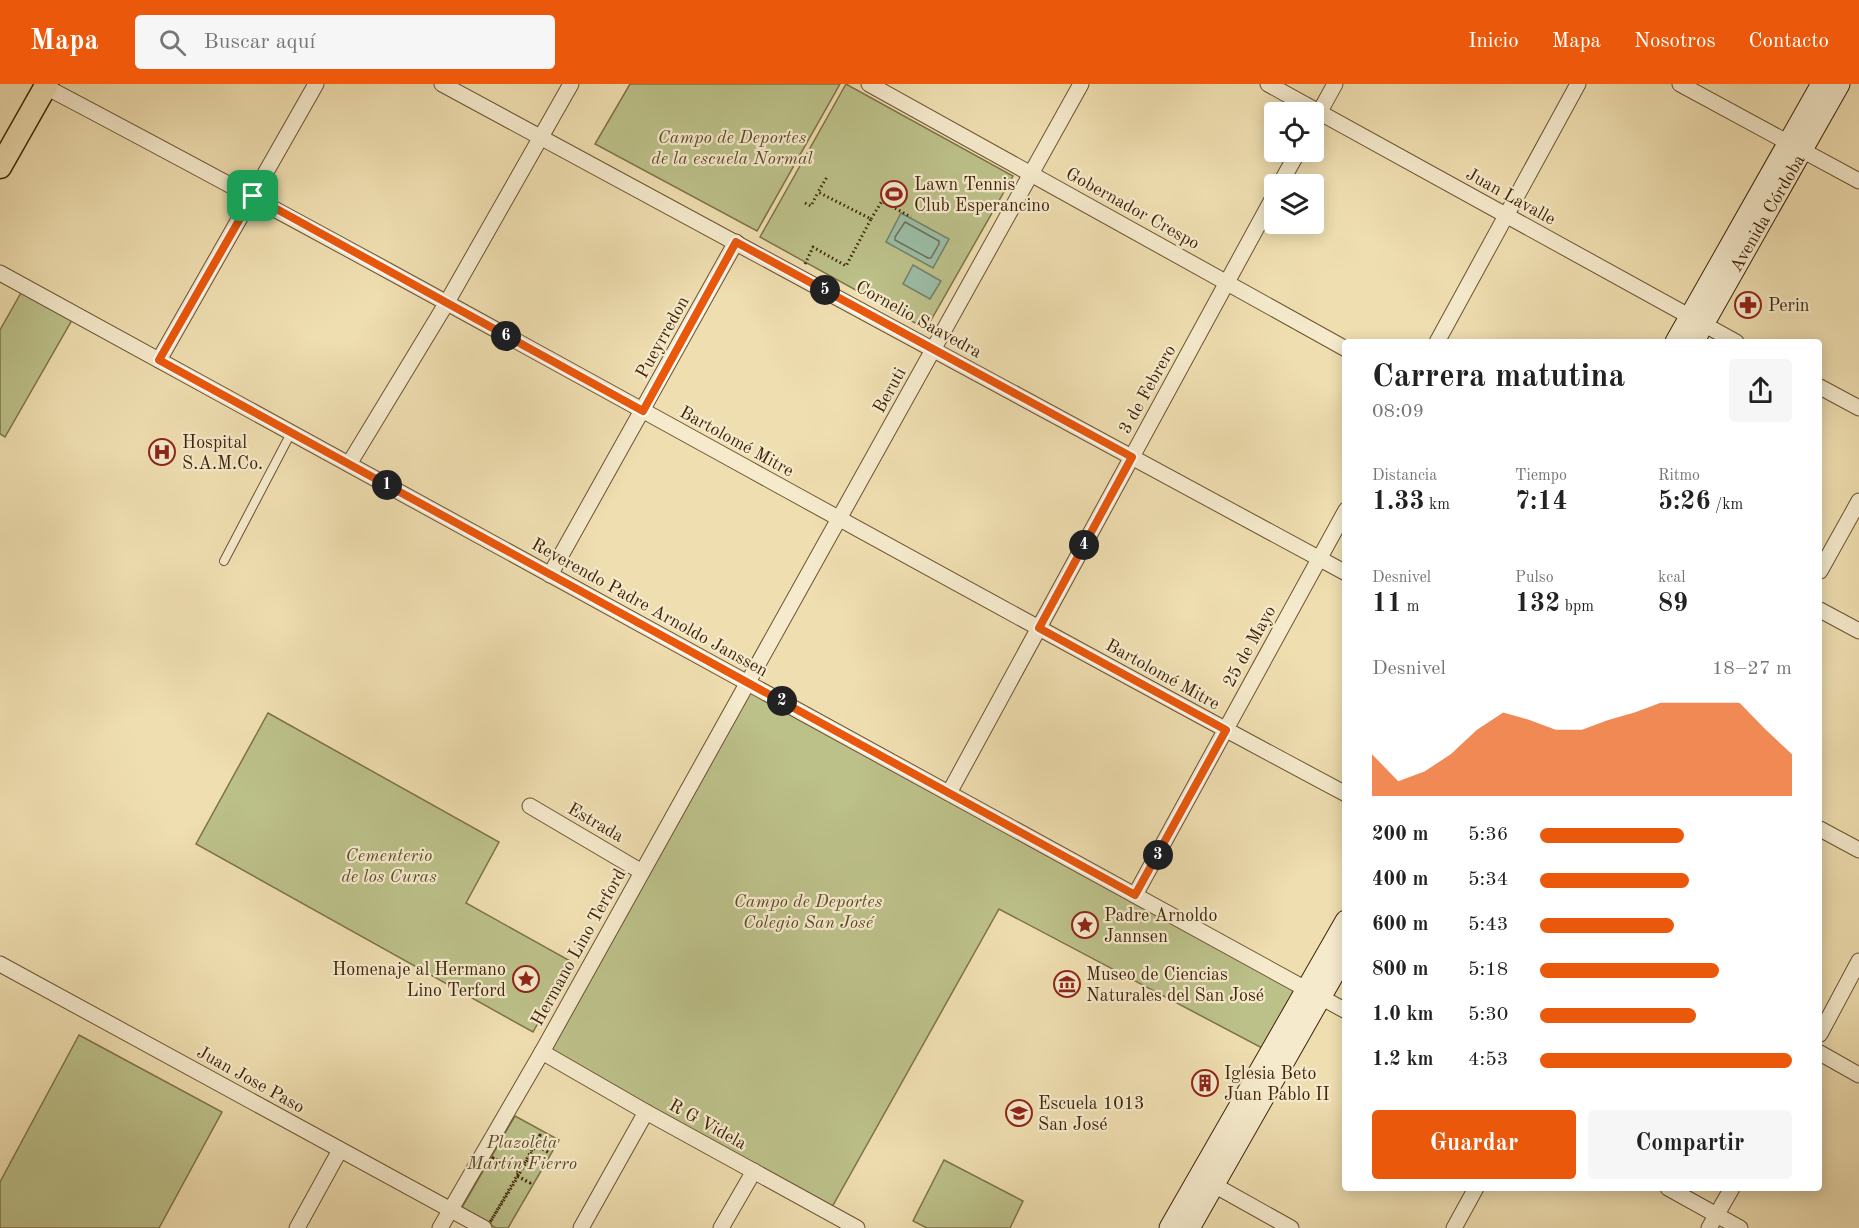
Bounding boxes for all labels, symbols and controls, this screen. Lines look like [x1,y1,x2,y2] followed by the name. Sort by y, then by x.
[135,15,555,69] search box
[156,26,189,59] icon: search
[30,28,99,56] text: Mapa
[204,31,315,53] text: Buscar aquí
[1468,31,1519,52] text: Inicio
[1552,31,1601,52] text: Mapa
[1634,31,1716,52] text: Nosotros
[1749,31,1829,52] text: Contacto
[1264,102,1324,234] map controls
[1264,102,1324,162] button: locate
[651,129,814,168] park label: Campo de Deportes de la escuela Normal
[1727,152,1809,275] street label: Avenida Córdoba
[1063,165,1202,253] street label: Gobernador Crespo
[1463,165,1558,229] street label: Juan Lavalle
[227,170,278,221] pin
[1264,174,1324,234] button: layers
[914,176,1050,215] place label: Lawn Tennis Club Esperancino
[236,179,269,212] icon: arrive
[879,179,909,209] sports icon: Lawn Tennis Club Esperancino
[810,275,840,305] pin: 5
[852,278,985,362] street label: Cornelio Saavedra
[820,282,830,298] text: 5
[1733,290,1763,320] pharmacy icon: Perin
[633,293,693,382] street label: Pueyrredon
[1768,297,1810,315] place label: Perin
[491,321,521,351] pin: 6
[501,328,511,344] text: 6
[1116,342,1180,437] street label: 3 de Febrero
[1729,359,1792,422] button: share
[1372,361,1625,394] text: Carrera matutina
[870,365,910,416] street label: Beruti
[1372,402,1424,422] text: 08:09
[677,403,797,481] street label: Bartolomé Mitre
[182,434,263,473] place label: Hospital S.A.M.Co.
[147,437,177,467] hospital icon: Hospital S.A.M.Co.
[1372,468,1437,484] text: Distancia
[1515,468,1567,484] text: Tiempo
[1658,468,1700,484] text: Ritmo
[372,470,402,500] pin: 1
[382,477,392,493] text: 1
[1372,489,1425,515] text: 1.33
[1515,489,1568,515] text: 7:14
[1658,489,1711,515] text: 5:26
[1425,497,1450,513] text: km
[1711,497,1743,513] text: /km
[1069,530,1099,560] pin: 4
[528,535,771,681] street label: Reverendo Padre Arnoldo Janssen
[1079,537,1089,553] text: 4
[1372,570,1431,586] text: Desnivel
[1515,570,1554,586] text: Pulso
[1658,570,1686,586] text: kcal
[1372,591,1402,617] text: 11
[1515,591,1560,617] text: 132
[1658,591,1688,617] text: 89
[1402,599,1419,615] text: m
[1560,599,1594,615] text: bpm
[1220,603,1280,690] street label: 25 de Mayo
[1103,636,1223,714] street label: Bartolomé Mitre
[1372,659,1446,679] text: Desnivel
[1712,659,1792,679] text: 18–27 m
[767,686,797,716] pin: 2
[777,693,787,709] text: 2
[565,800,627,846] street label: Estrada
[1372,825,1428,845] text: 200 m
[1468,825,1508,845] text: 5:36
[1143,840,1173,870] pin: 3
[341,847,437,886] park label: Cementerio de los Curas
[1153,847,1163,863] text: 3
[528,866,629,1029] street label: Hermano Lino Terford
[1372,870,1428,890] text: 400 m
[1468,870,1508,890] text: 5:34
[734,893,883,932] park label: Campo de Deportes Colegio San José
[1104,907,1217,946] place label: Padre Arnoldo Jannsen
[1070,910,1100,940] place icon: Padre Arnoldo Jannsen
[1372,915,1428,935] text: 600 m
[1468,915,1508,935] text: 5:43
[1372,960,1428,980] text: 800 m
[1468,960,1508,980] text: 5:18
[332,961,506,1000] place label: Homenaje al Hermano Lino Terford
[511,964,541,994] place icon: Homenaje al Hermano Lino Terford
[1086,966,1264,1005] place label: Museo de Ciencias Naturales del San José
[1052,969,1082,999] museum icon: Museo de Ciencias Naturales del San José
[1372,1005,1434,1025] text: 1.0 km
[1468,1005,1508,1025] text: 5:30
[194,1043,307,1117] street label: Juan Jose Paso
[1372,1050,1434,1070] text: 1.2 km
[1468,1050,1508,1070] text: 4:53
[1224,1065,1330,1104] place label: Iglesia Beto Juan Pablo II
[1190,1068,1220,1098] building icon: Iglesia Beto Juan Pablo II
[1038,1095,1145,1134] place label: Escuela 1013 San José
[666,1096,749,1153] street label: R G Videla
[1004,1098,1034,1128] school or university icon: Escuela 1013 San José
[1372,1110,1576,1179] button: Guardar
[1588,1110,1792,1179] button: Compartir
[466,1134,577,1173] park label: Plazoleta Martín Fierro

